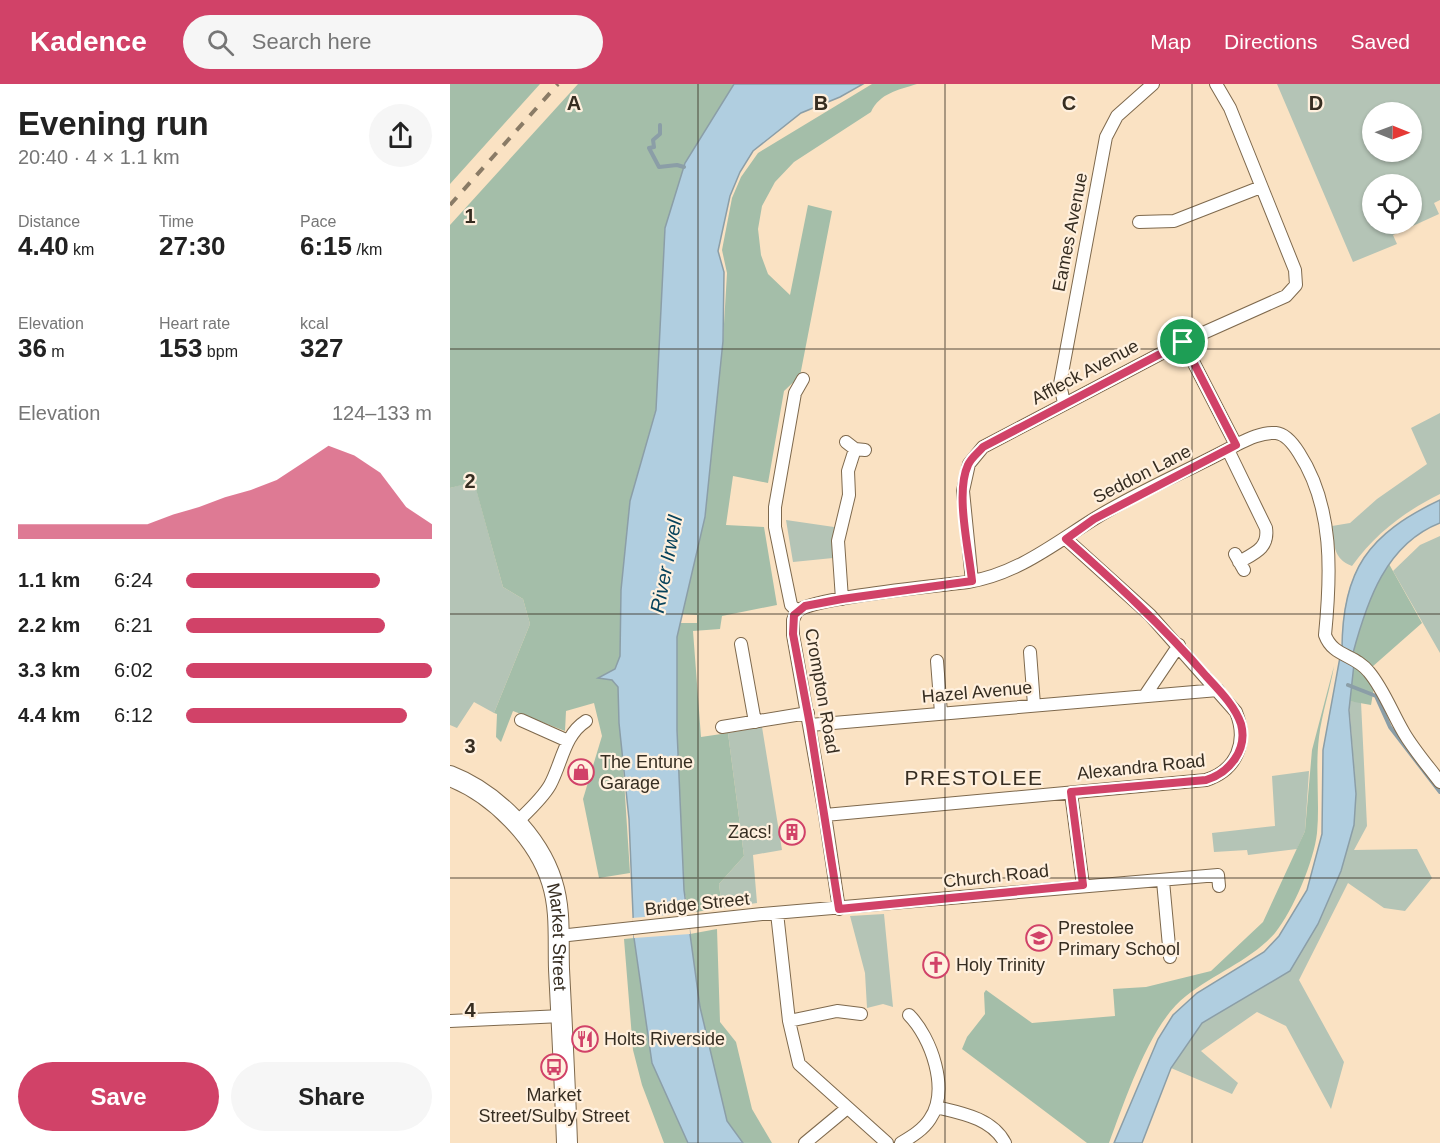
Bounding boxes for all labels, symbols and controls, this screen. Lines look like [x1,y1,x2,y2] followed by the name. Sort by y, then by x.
[183,15,603,69] search box
[30,26,147,57] text: Kadence
[204,26,237,59] icon: search
[252,29,372,54] text: Search here
[1150,30,1191,53] text: Map
[1224,30,1317,53] text: Directions
[1350,30,1410,53] text: Saved
[567,92,581,114] text: A
[814,92,828,114] text: B
[1062,92,1076,114] text: C
[1309,92,1323,114] text: D
[1362,102,1422,162] north arrow
[1362,102,1422,234] map controls
[369,104,432,167] button: share
[18,105,209,142] text: Evening run
[18,146,180,168] text: 20:40 · 4 × 1.1 km
[1049,171,1091,293] street label: Eames Avenue
[1362,174,1422,234] button: locate
[464,205,476,227] text: 1
[18,213,80,230] text: Distance
[159,213,194,230] text: Time
[300,213,336,230] text: Pace
[18,231,69,261] text: 4.40
[159,231,226,261] text: 27:30
[300,231,352,261] text: 6:15
[69,241,94,258] text: km
[352,241,382,258] text: /km
[18,315,84,332] text: Elevation
[159,315,230,332] text: Heart rate
[300,315,328,332] text: kcal
[1157,316,1208,367] pin
[1166,325,1199,358] icon: arrive
[18,333,47,363] text: 36
[159,333,202,363] text: 153
[300,333,343,363] text: 327
[1028,335,1142,409] street label: Affleck Avenue
[47,343,65,360] text: m
[202,343,238,360] text: bpm
[18,402,100,424] text: Elevation
[332,402,432,424] text: 124–133 m
[1090,441,1194,507] street label: Seddon Lane
[464,470,476,492] text: 2
[646,513,686,615] water label: River Irwell
[18,569,80,591] text: 1.1 km
[114,569,153,591] text: 6:24
[18,614,80,636] text: 2.2 km
[114,614,153,636] text: 6:21
[801,627,843,755] street label: Crompton Road
[18,659,80,681] text: 3.3 km
[114,659,153,681] text: 6:02
[921,677,1033,707] street label: Hazel Avenue
[18,704,80,726] text: 4.4 km
[114,704,153,726] text: 6:12
[464,735,476,757] text: 3
[1076,750,1206,784] street label: Alexandra Road
[600,752,693,793] place label: The Entune Garage
[566,757,596,787] shop icon: The Entune Garage
[904,766,1044,789] district label: PRESTOLEE
[777,817,807,847] building icon: Zacs!
[728,822,772,842] place label: Zacs!
[942,861,1050,891] street label: Church Road
[543,881,570,991] street label: Market Street
[644,889,750,919] street label: Bridge Street
[1058,918,1180,959] place label: Prestolee Primary School
[1024,923,1054,953] school or university icon: Prestolee Primary School
[921,950,951,980] church icon: Holy Trinity
[956,955,1045,975] place label: Holy Trinity
[464,999,476,1021] text: 4
[570,1024,600,1054] restaurant icon: Holts Riverside
[604,1029,725,1049] place label: Holts Riverside
[539,1052,569,1082] bus stop icon: Market Street/Sulby Street
[18,1062,219,1131] button: Save
[231,1062,432,1131] button: Share
[478,1085,630,1126] place label: Market Street/Sulby Street

